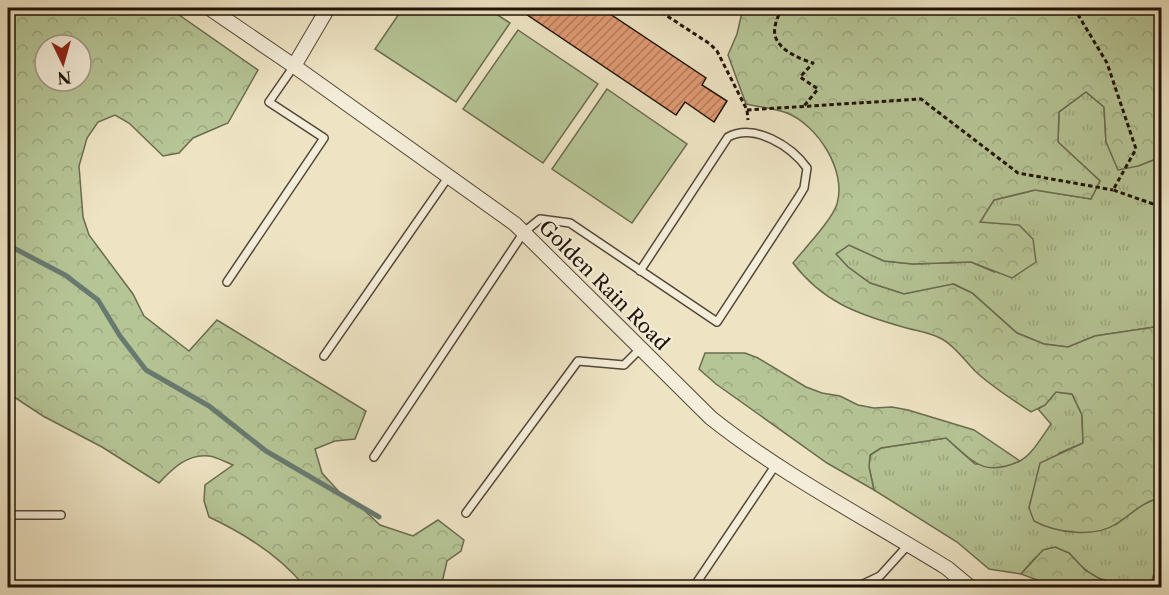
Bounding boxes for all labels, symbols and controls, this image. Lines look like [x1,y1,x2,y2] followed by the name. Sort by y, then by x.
[33,33,93,93] north arrow
[56,67,72,89] text: N
[534,215,674,355] street label: Golden Rain Road

